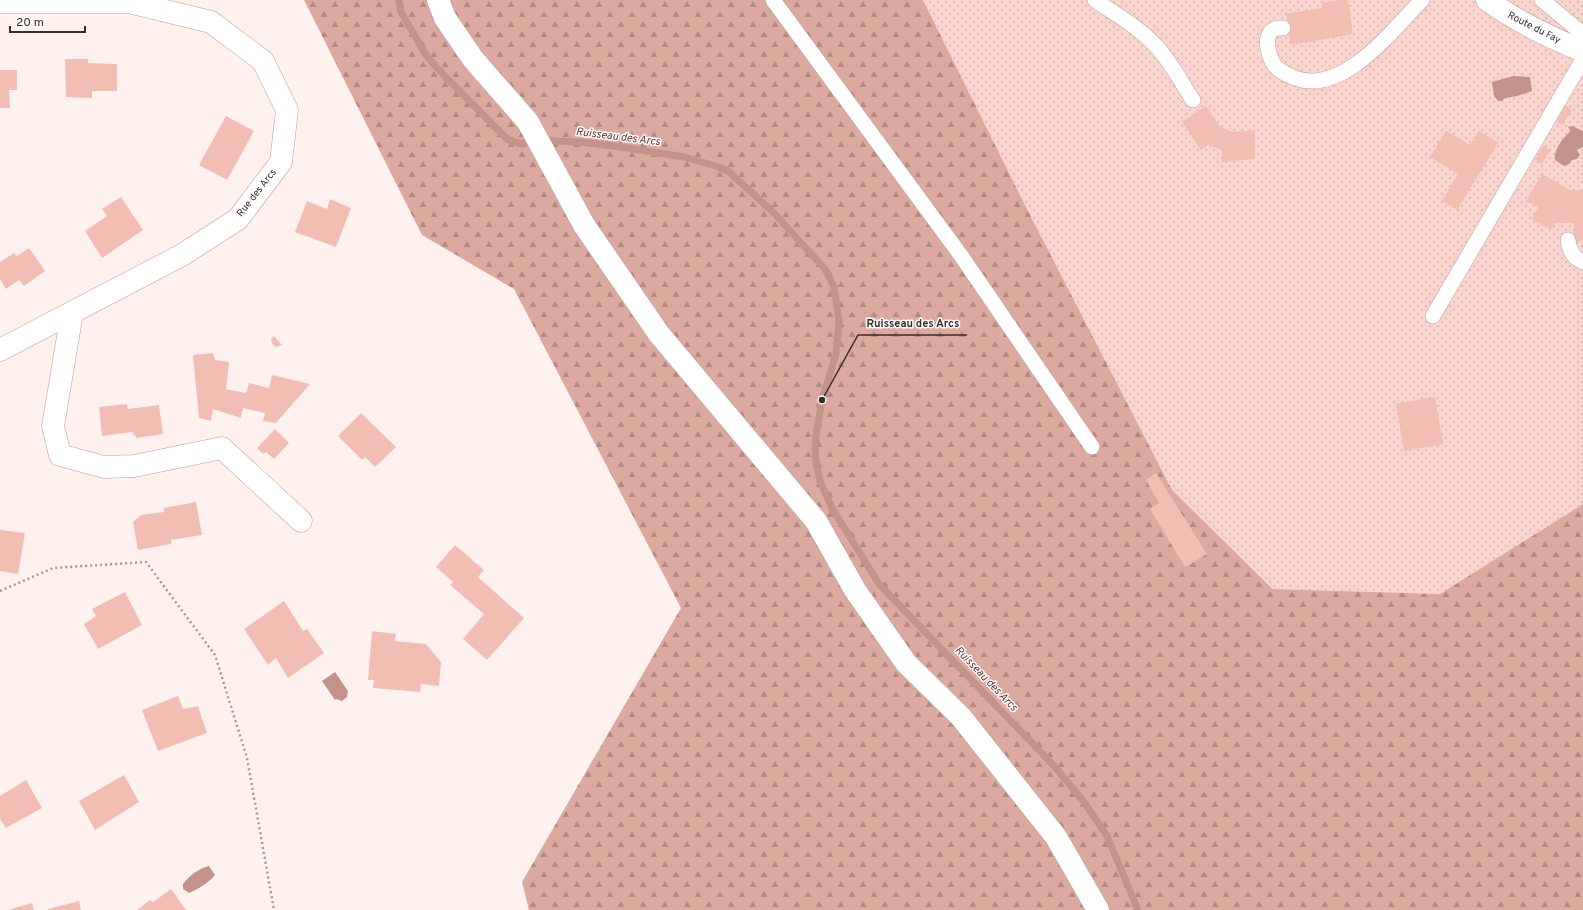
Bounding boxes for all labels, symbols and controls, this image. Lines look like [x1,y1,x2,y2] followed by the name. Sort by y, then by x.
[10,8,85,34] scale bar
[1505,9,1563,47] street label: Route du Fay
[16,15,44,31] text: 20 m
[575,125,662,149] water label: Ruisseau des Arcs
[234,166,280,220] street label: Rue des Arcs
[858,312,967,335] callout: Ruisseau des Arcs
[867,317,959,331] text: Ruisseau des Arcs
[952,644,1021,715] water label: Ruisseau des Arcs

